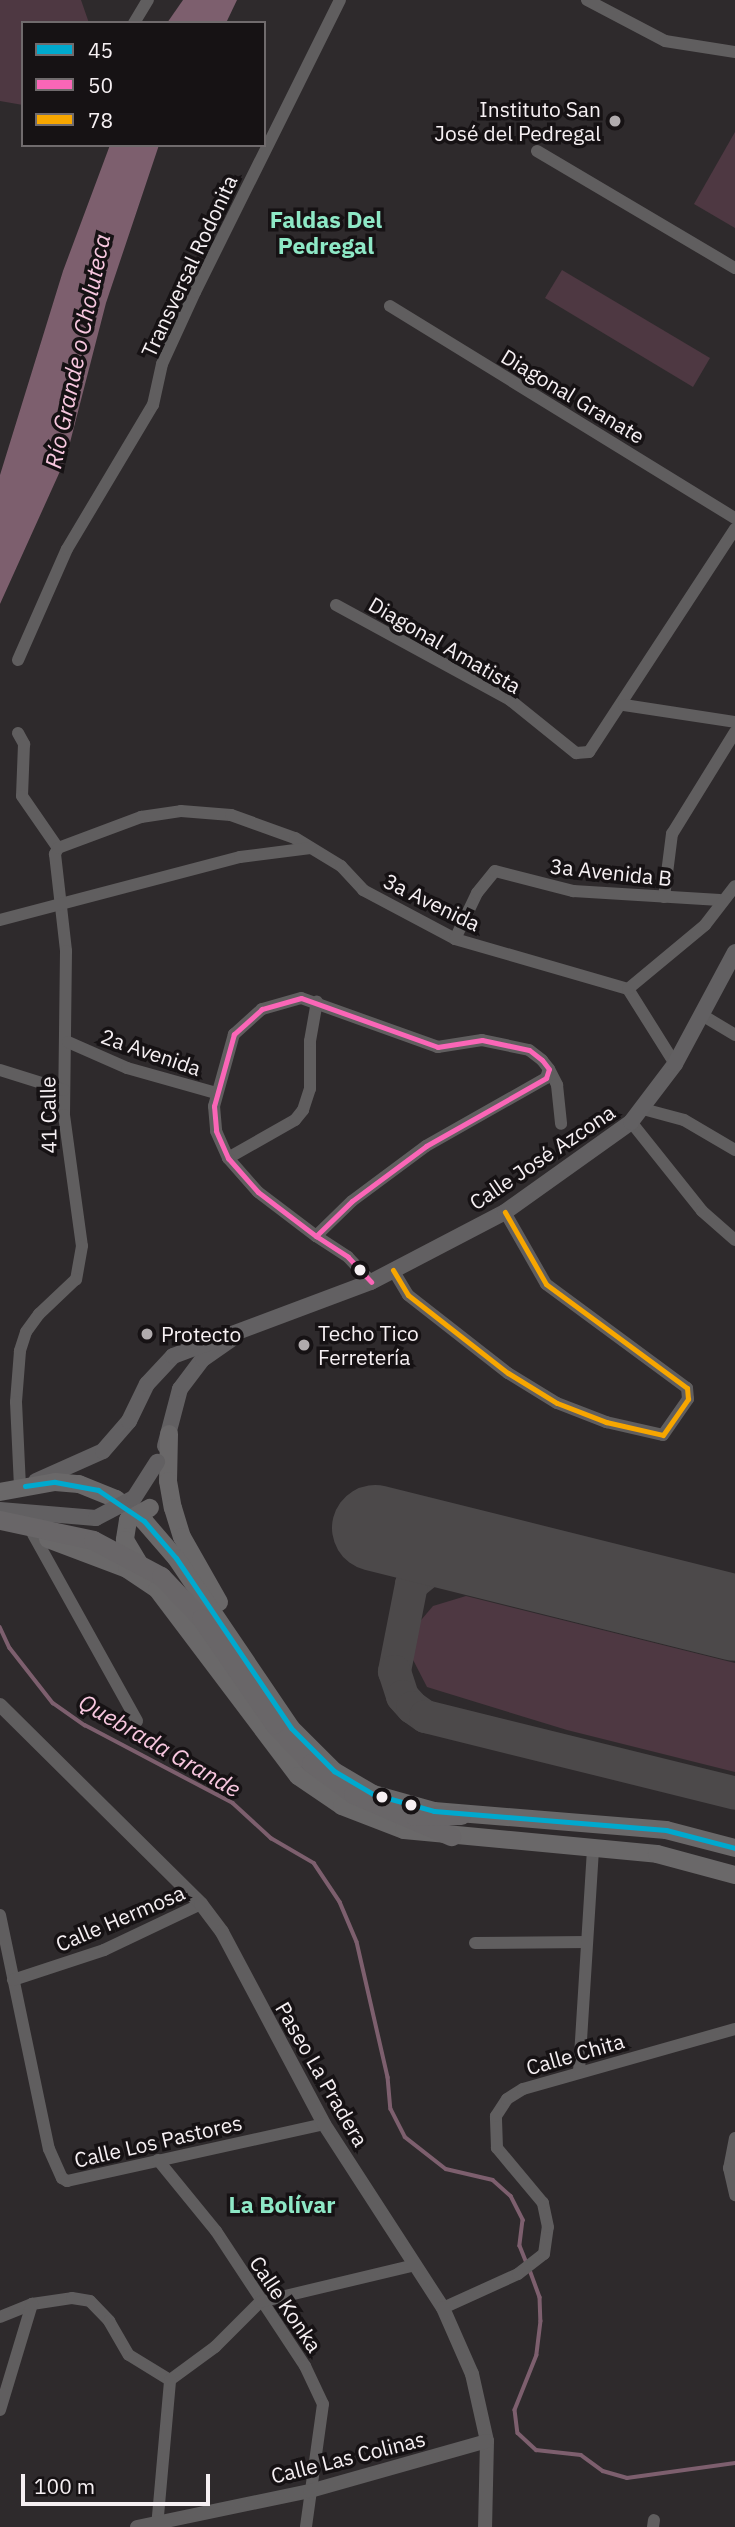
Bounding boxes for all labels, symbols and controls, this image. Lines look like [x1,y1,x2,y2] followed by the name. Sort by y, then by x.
[21,21,266,147] legend
[88,36,113,64] text: 45
[88,71,113,99] text: 50
[434,96,601,146] place label: Instituto San José del Pedregal
[88,106,113,134] text: 78
[607,113,623,129] marker: Instituto San José del Pedregal
[136,171,242,361] street label: Transversal Rodonita
[270,205,382,259] district label: Faldas Del Pedregal
[39,231,115,471] water label: Río Grande o Choluteca
[497,343,649,449] street label: Diagonal Granate
[364,591,526,699] street label: Diagonal Amatista
[549,853,673,891] street label: 3a Avenida B
[380,868,484,936] street label: 3a Avenida
[98,1023,204,1081] street label: 2a Avenida
[35,1076,61,1154] street label: 41 Calle
[465,1099,619,1215] street label: Calle José Azcona
[353,1263,367,1277] unlabelled marker
[318,1320,419,1370] place label: Techo Tico Ferretería
[161,1321,241,1347] place label: Protecto
[139,1326,155,1342] marker: Protecto
[296,1337,312,1353] marker: Techo Tico Ferretería
[74,1688,246,1802] water label: Quebrada Grande
[375,1790,389,1804] unlabelled marker
[404,1798,418,1812] unlabelled marker
[52,1880,188,1956] street label: Calle Hermosa
[270,1997,374,2151] street label: Paseo La Pradera
[523,2028,627,2080] street label: Calle Chita
[72,2109,244,2173] street label: Calle Los Pastores
[228,2190,336,2218] district label: La Bolívar
[245,2251,327,2357] street label: Calle Konka
[268,2426,428,2488] street label: Calle Las Colinas
[24,2460,214,2504] scale bar
[34,2472,95,2500] text: 100 m

